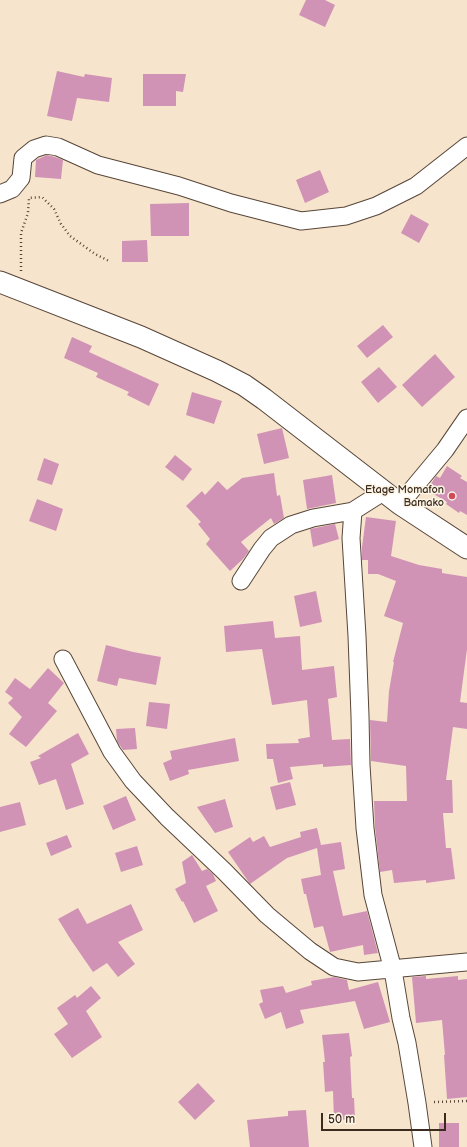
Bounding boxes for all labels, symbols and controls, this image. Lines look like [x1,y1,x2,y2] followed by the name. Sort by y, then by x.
[365,483,444,509] place label: Etage Momafon Bamako
[447,491,457,501] marker: Etage Momafon Bamako
[323,1105,448,1131] scale bar
[328,1112,355,1127] text: 50 m

